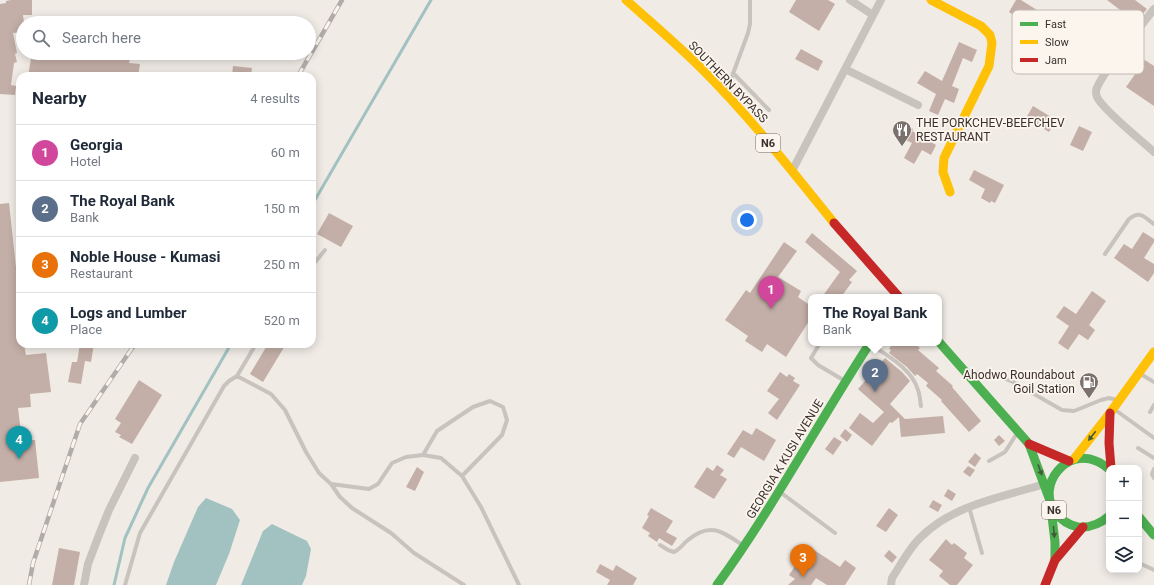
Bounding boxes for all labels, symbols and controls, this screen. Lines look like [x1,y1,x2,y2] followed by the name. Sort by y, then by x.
[1012,10,1144,74] legend
[16,16,316,60] search box
[1045,18,1067,31] text: Fast
[30,27,52,49] icon: search
[62,29,141,47] text: Search here
[1045,36,1069,49] text: Slow
[686,38,770,126] street label: SOUTHERN BYPASS
[1045,54,1067,67] text: Jam
[32,88,87,108] text: Nearby
[250,91,300,106] text: 4 results
[916,116,1065,144] place label: THE PORKCHEV-BEEFCHEV RESTAURANT
[891,119,913,147] restaurant icon: THE PORKCHEV-BEEFCHEV RESTAURANT
[756,134,780,152] road number: N6
[70,136,123,154] text: Georgia
[41,145,49,160] text: 1
[271,145,300,160] text: 60 m
[70,154,101,169] text: Hotel
[70,192,175,210] text: The Royal Bank
[41,201,49,216] text: 2
[263,201,300,216] text: 150 m
[70,210,99,225] text: Bank
[737,210,757,230] your location
[70,248,220,266] text: Noble House - Kumasi
[41,257,49,272] text: 3
[263,257,300,272] text: 250 m
[70,266,133,281] text: Restaurant
[758,276,784,309] pin: 1
[808,294,942,346] popup
[70,304,187,322] text: Logs and Lumber
[823,304,927,322] text: The Royal Bank
[41,313,49,328] text: 4
[263,313,300,328] text: 520 m
[70,322,102,337] text: Place
[823,322,852,337] text: Bank
[862,359,888,392] pin: 2
[963,368,1075,396] place label: Ahodwo Roundabout Goil Station
[1078,371,1100,399] fuel station icon: Ahodwo Roundabout Goil Station
[744,396,826,521] street label: GEORGIA K KUSI AVENUE
[6,426,32,459] pin: 4
[1088,431,1096,442] one-way arrow
[1037,465,1043,477] one-way arrow
[1106,465,1142,573] map controls
[1106,465,1142,501] button: +
[1042,501,1066,519] road number: N6
[1106,501,1142,537] button: −
[1051,526,1058,538] one-way arrow
[1106,537,1142,573] button: layers
[790,544,816,577] pin: 3

